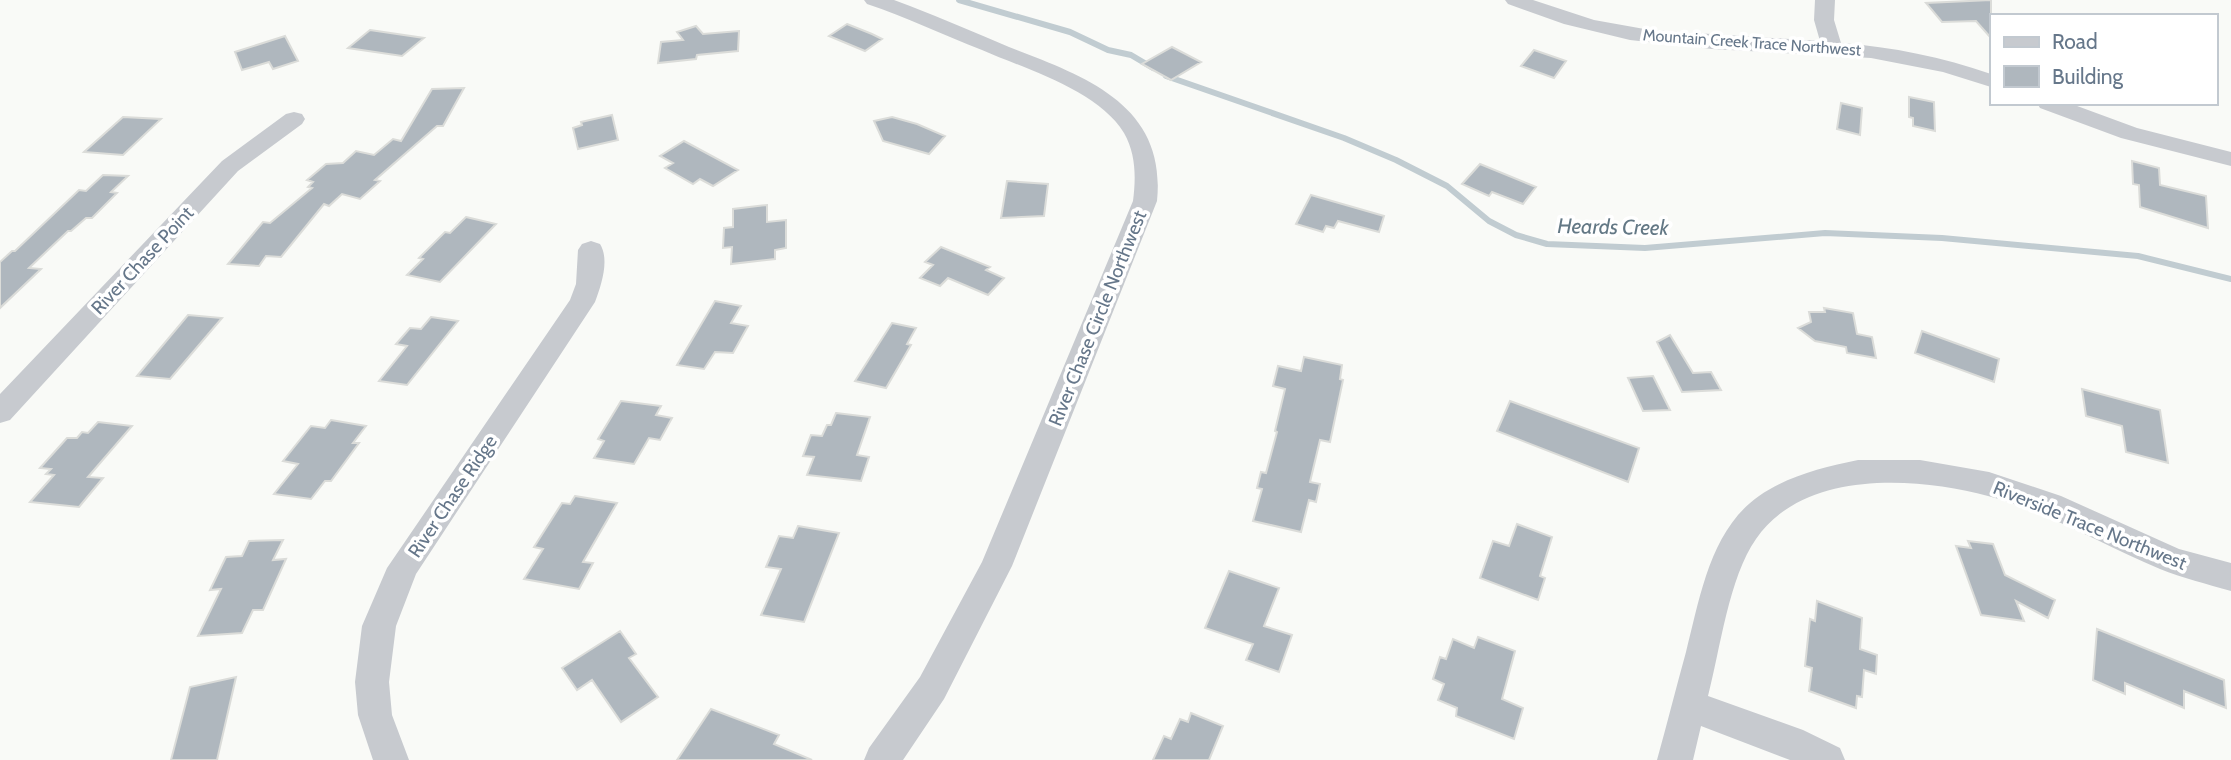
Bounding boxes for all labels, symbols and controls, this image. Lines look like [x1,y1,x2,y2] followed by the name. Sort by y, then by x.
[1990,14,2217,105] legend
[1642,25,1862,60] street label: Mountain Creek Trace Northwest
[2052,29,2098,54] text: Road
[2052,64,2124,89] text: Building
[86,201,199,319] street label: River Chase Point
[1044,207,1152,429] street label: River Chase Circle Northwest
[1557,213,1670,240] water label: Heards Creek
[403,431,502,562] street label: River Chase Ridge
[1990,476,2190,575] street label: Riverside Trace Northwest

